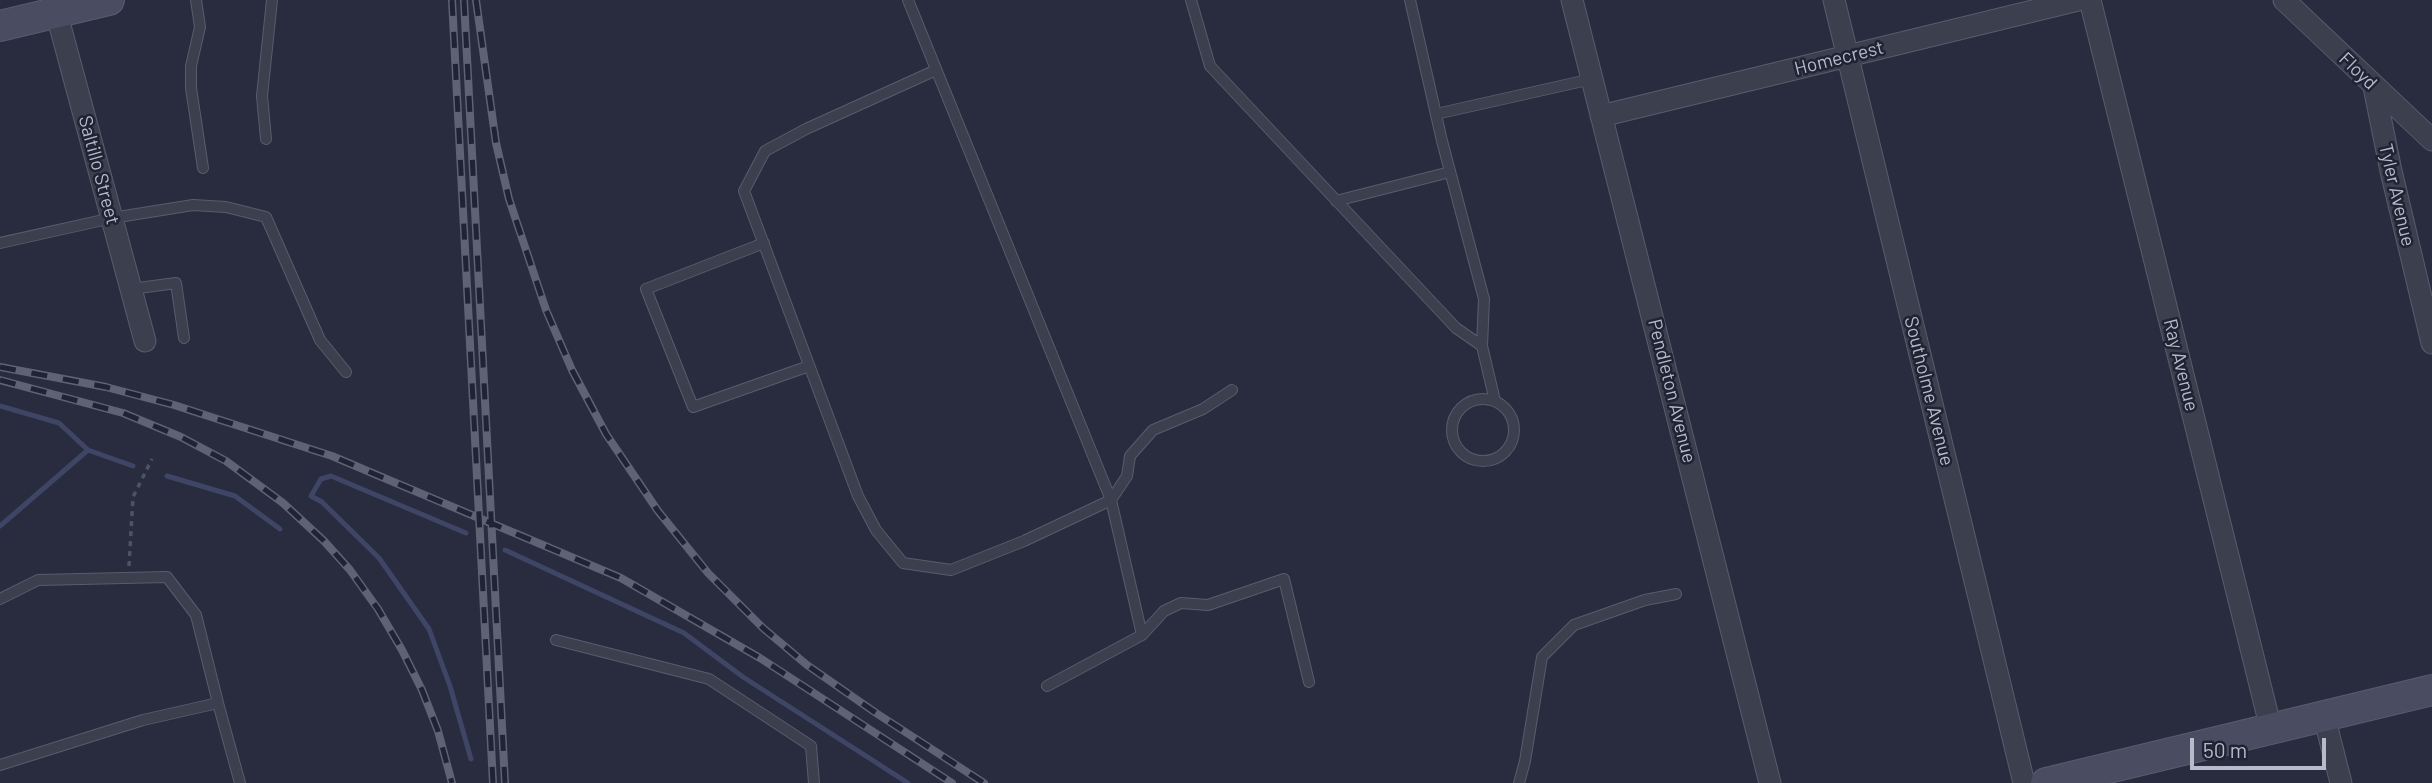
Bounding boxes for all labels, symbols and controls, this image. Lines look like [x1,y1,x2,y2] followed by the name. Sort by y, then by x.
[1792,36,1886,80] street label: Homecrest
[2334,48,2382,94] street label: Floyd
[74,113,124,227] street label: Saltillo Street
[2374,142,2420,248] street label: Tyler Avenue
[1899,314,1959,468] street label: Southolme Avenue
[1643,317,1701,465] street label: Pendleton Avenue
[2159,317,2203,413] street label: Ray Avenue
[2194,724,2330,768] scale bar
[2203,737,2247,762] text: 50 m

